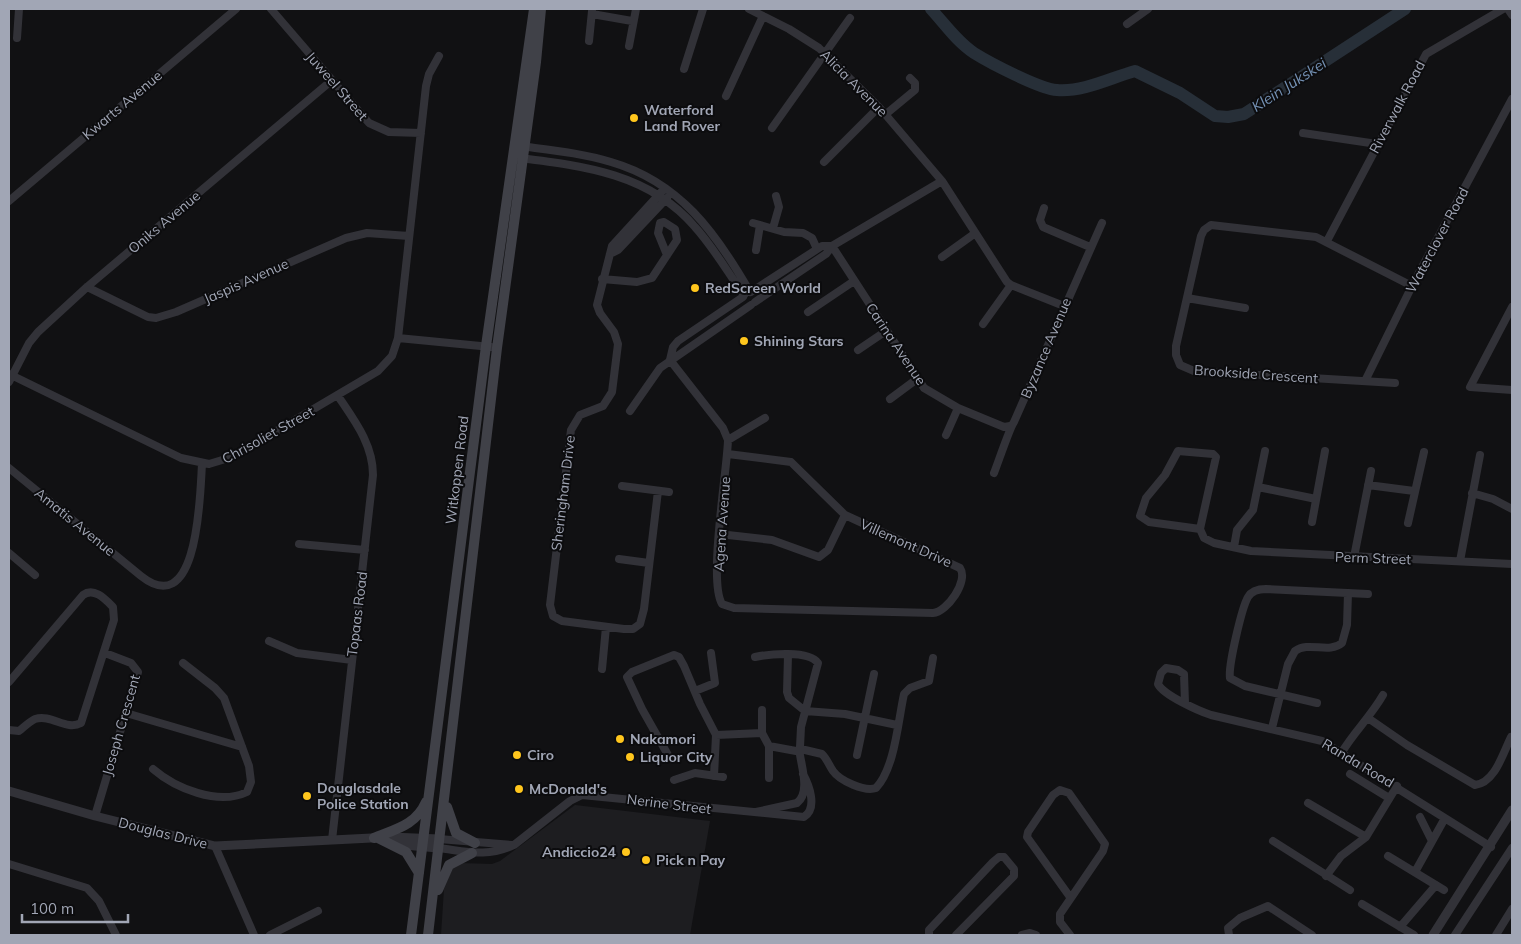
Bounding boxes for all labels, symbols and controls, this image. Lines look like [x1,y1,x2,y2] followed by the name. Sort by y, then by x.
[817,46,891,120] street label: Alicia Avenue
[302,48,372,124] street label: Juweel Street
[1248,53,1330,116] water label: Klein Jukskei
[1365,58,1429,156] street label: Riverwalk Road
[78,66,166,144] street label: Kwarts Avenue
[644,101,720,135] place label: Waterford Land Rover
[628,112,640,124] marker: Waterford Land Rover
[1402,184,1472,296] street label: Waterclover Road
[124,187,204,257] street label: Oniks Avenue
[201,254,291,308] street label: Jaspis Avenue
[705,279,821,297] place label: RedScreen World
[689,282,701,294] marker: RedScreen World
[1017,295,1075,401] street label: Byzance Avenue
[862,300,930,388] street label: Carina Avenue
[754,332,844,350] place label: Shining Stars
[738,335,750,347] marker: Shining Stars
[1193,361,1319,387] street label: Brookside Crescent
[219,402,317,468] street label: Chrisoliet Street
[441,415,473,525] street label: Witkoppen Road
[547,434,579,552] street label: Sheringham Drive
[710,476,734,572] street label: Agena Avenue
[31,484,119,560] street label: Amatis Avenue
[857,515,955,571] street label: Villemont Drive
[1335,548,1411,568] street label: Perm Street
[343,570,371,658] street label: Topaas Road
[98,672,144,777] street label: Joseph Crescent
[630,730,696,748] place label: Nakamori
[614,733,626,745] marker: Nakamori
[1319,734,1397,792] street label: Randa Road
[527,746,554,764] place label: Ciro
[640,748,713,766] place label: Liquor City
[511,749,523,761] marker: Ciro
[624,751,636,763] marker: Liquor City
[317,779,409,813] place label: Douglasdale Police Station
[529,780,607,798] place label: McDonald's
[513,783,525,795] marker: McDonald's
[301,790,313,802] marker: Douglasdale Police Station
[626,790,712,818] street label: Nerine Street
[117,813,209,853] street label: Douglas Drive
[542,843,617,861] place label: Andiccio24
[620,846,632,858] marker: Andiccio24
[656,851,725,869] place label: Pick n Pay
[640,854,652,866] marker: Pick n Pay
[22,892,129,924] scale bar
[30,899,74,918] text: 100 m

